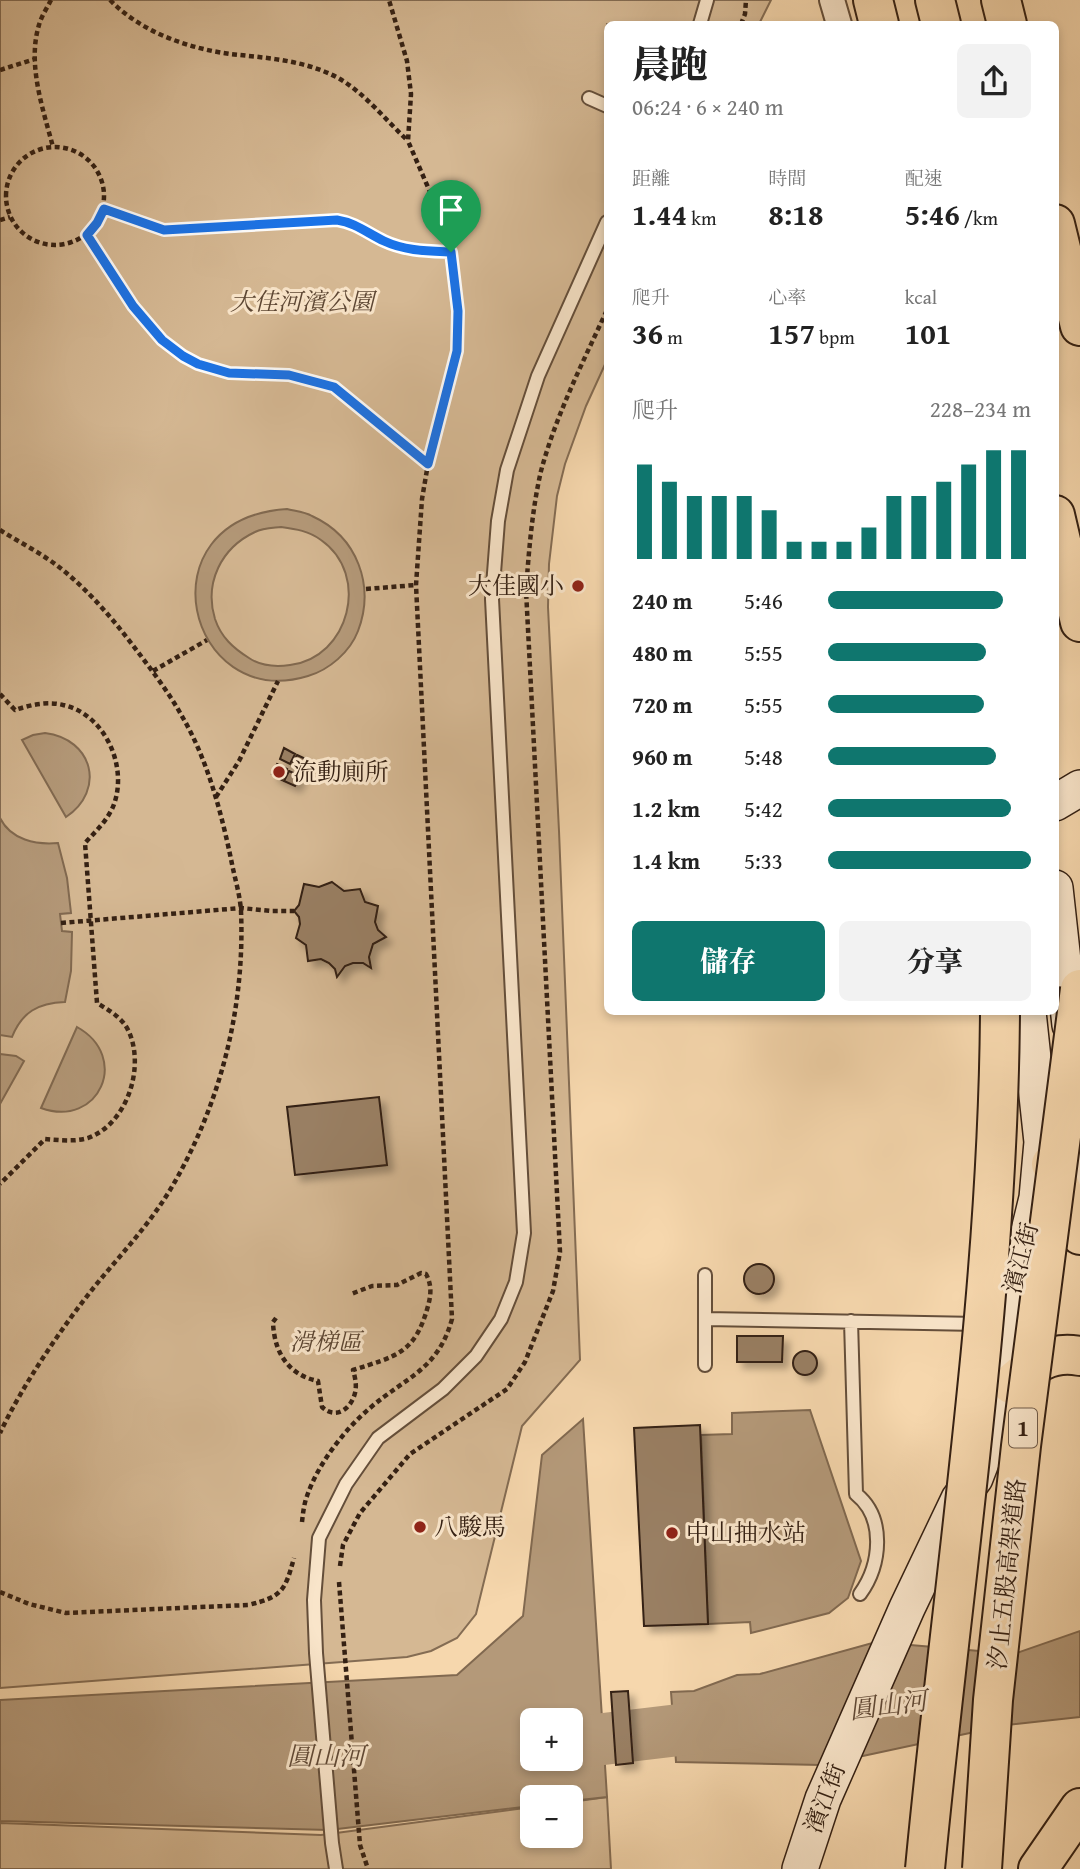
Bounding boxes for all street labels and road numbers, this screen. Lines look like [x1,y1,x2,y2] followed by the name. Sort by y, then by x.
[994,1219,1047,1297] street label: 濱江街
[1009,1408,1037,1448] road number: 1
[979,1477,1034,1671] street label: 汐止五股高架道路
[795,1758,854,1838] street label: 濱江街

